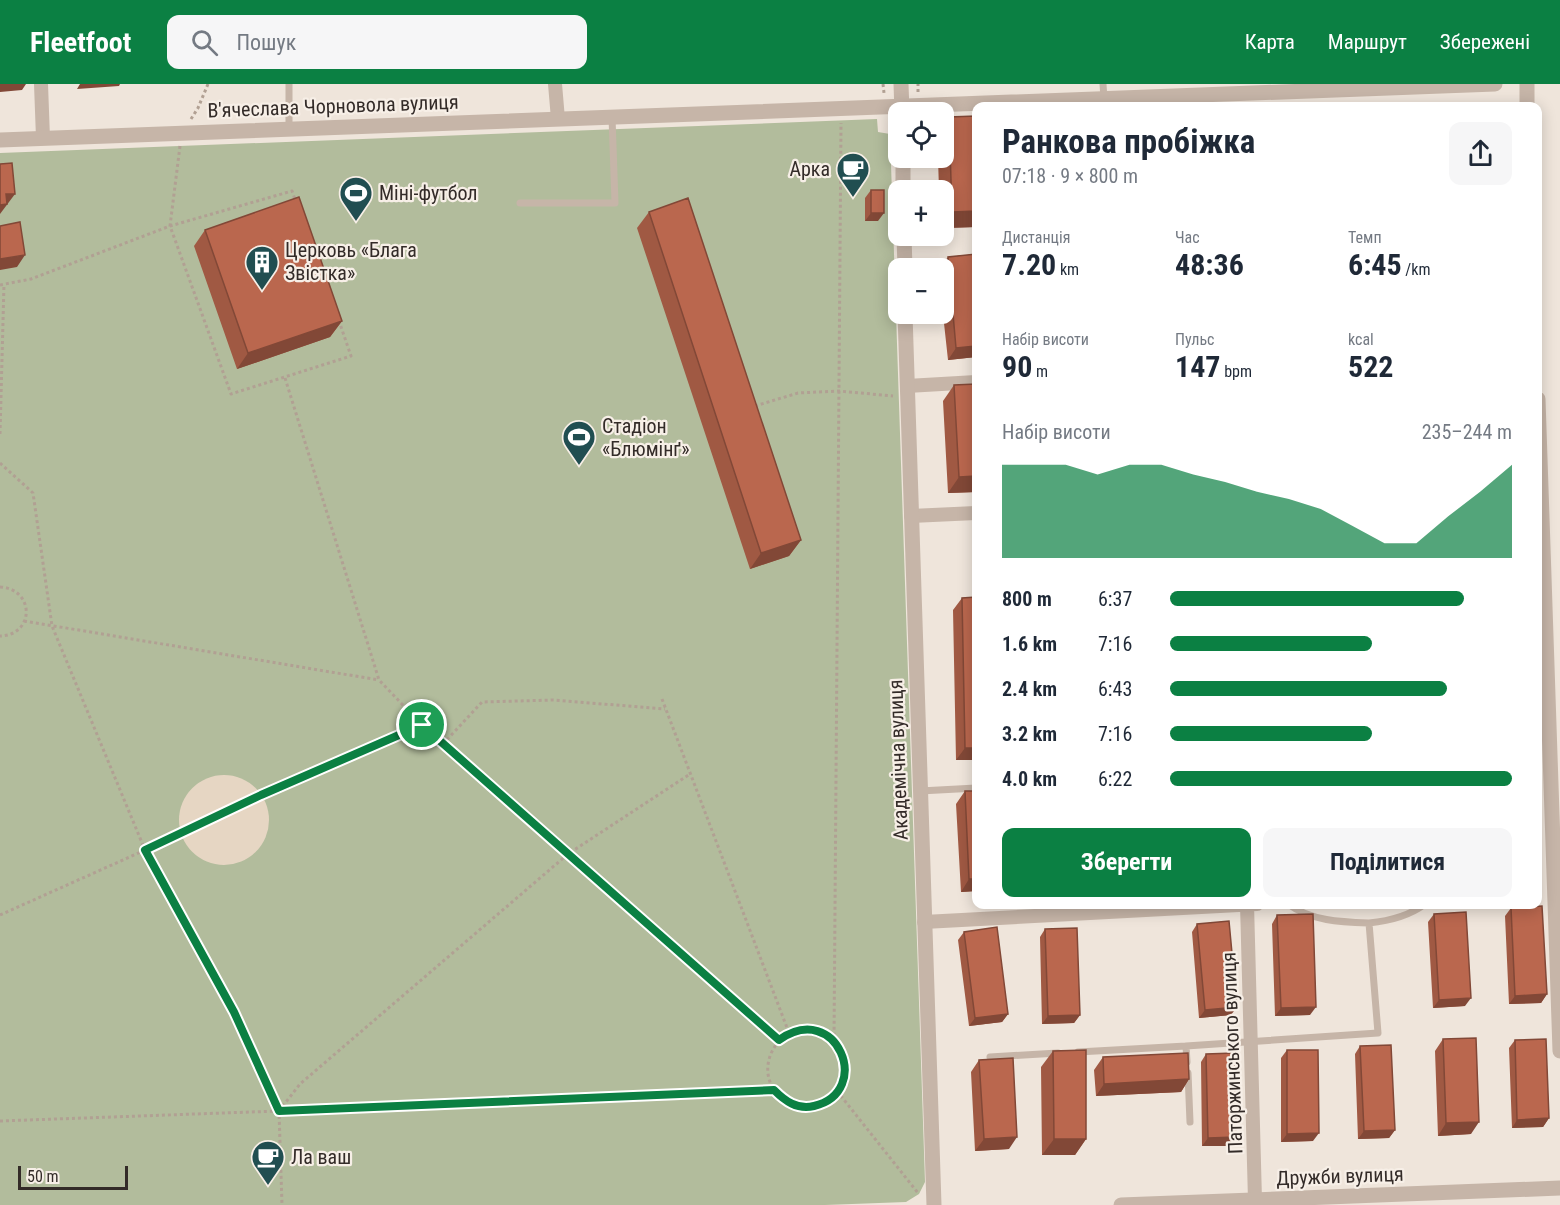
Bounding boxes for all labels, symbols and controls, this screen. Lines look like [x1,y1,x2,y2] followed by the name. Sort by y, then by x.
[167,15,587,69] search box
[30,26,131,59] text: Fleetfoot
[188,26,221,59] icon: search
[236,30,296,55] text: Пошук
[1245,30,1295,54] text: Карта
[1328,30,1407,54] text: Маршрут
[1440,30,1530,54] text: Збережені
[207,90,459,122] street label: В'ячеслава Чорновола вулиця
[888,102,954,324] map controls
[888,102,954,168] button: locate
[1002,122,1255,161] text: Ранкова пробіжка
[1449,122,1512,185] button: share
[835,151,871,198] cafe icon: Арка
[789,157,830,181] place label: Арка
[1002,164,1138,188] text: 07:18 · 9 × 800 m
[338,175,374,222] sports icon: Міні-футбол
[888,180,954,246] button: +
[379,181,478,205] place label: Міні-футбол
[1002,228,1070,247] text: Дистанція
[1175,228,1200,247] text: Час
[1348,228,1382,247] text: Темп
[285,238,417,285] place label: Церковь «Блага Звістка»
[244,244,280,291] building icon: Церковь «Блага Звістка»
[1002,247,1056,282] text: 7.20
[1175,247,1244,282] text: 48:36
[1348,247,1402,282] text: 6:45
[888,258,954,324] button: −
[1056,260,1079,279] text: km
[1402,260,1431,279] text: /km
[1002,330,1089,349] text: Набір висоти
[1175,330,1214,349] text: Пульс
[1348,330,1374,349] text: kcal
[1002,349,1032,384] text: 90
[1175,349,1220,384] text: 147
[1348,349,1393,384] text: 522
[1032,362,1048,381] text: m
[1220,362,1252,381] text: bpm
[602,414,690,461] place label: Стадіон «Блюмінґ»
[561,419,597,466] sports icon: Стадіон «Блюмінґ»
[1002,420,1111,444] text: Набір висоти
[1422,420,1512,444] text: 235–244 m
[1002,587,1052,611] text: 800 m
[1098,587,1132,611] text: 6:37
[1002,632,1057,656] text: 1.6 km
[1098,632,1132,656] text: 7:16
[1002,677,1057,701] text: 2.4 km
[1098,677,1132,701] text: 6:43
[883,679,913,841] street label: Академічна вулиця
[396,699,447,750] pin
[405,708,438,741] icon: arrive
[1002,722,1057,746] text: 3.2 km
[1098,722,1132,746] text: 7:16
[1002,767,1057,791] text: 4.0 km
[1098,767,1132,791] text: 6:22
[1002,828,1251,897] button: Зберегти
[1263,828,1512,897] button: Поділитися
[1216,952,1248,1154] street label: Паторжинського вулиця
[250,1139,286,1186] cafe icon: Ла ваш
[291,1145,351,1169] place label: Ла ваш
[1276,1162,1404,1190] street label: Дружби вулиця
[18,1163,128,1190] scale bar
[27,1167,59,1186] text: 50 m

